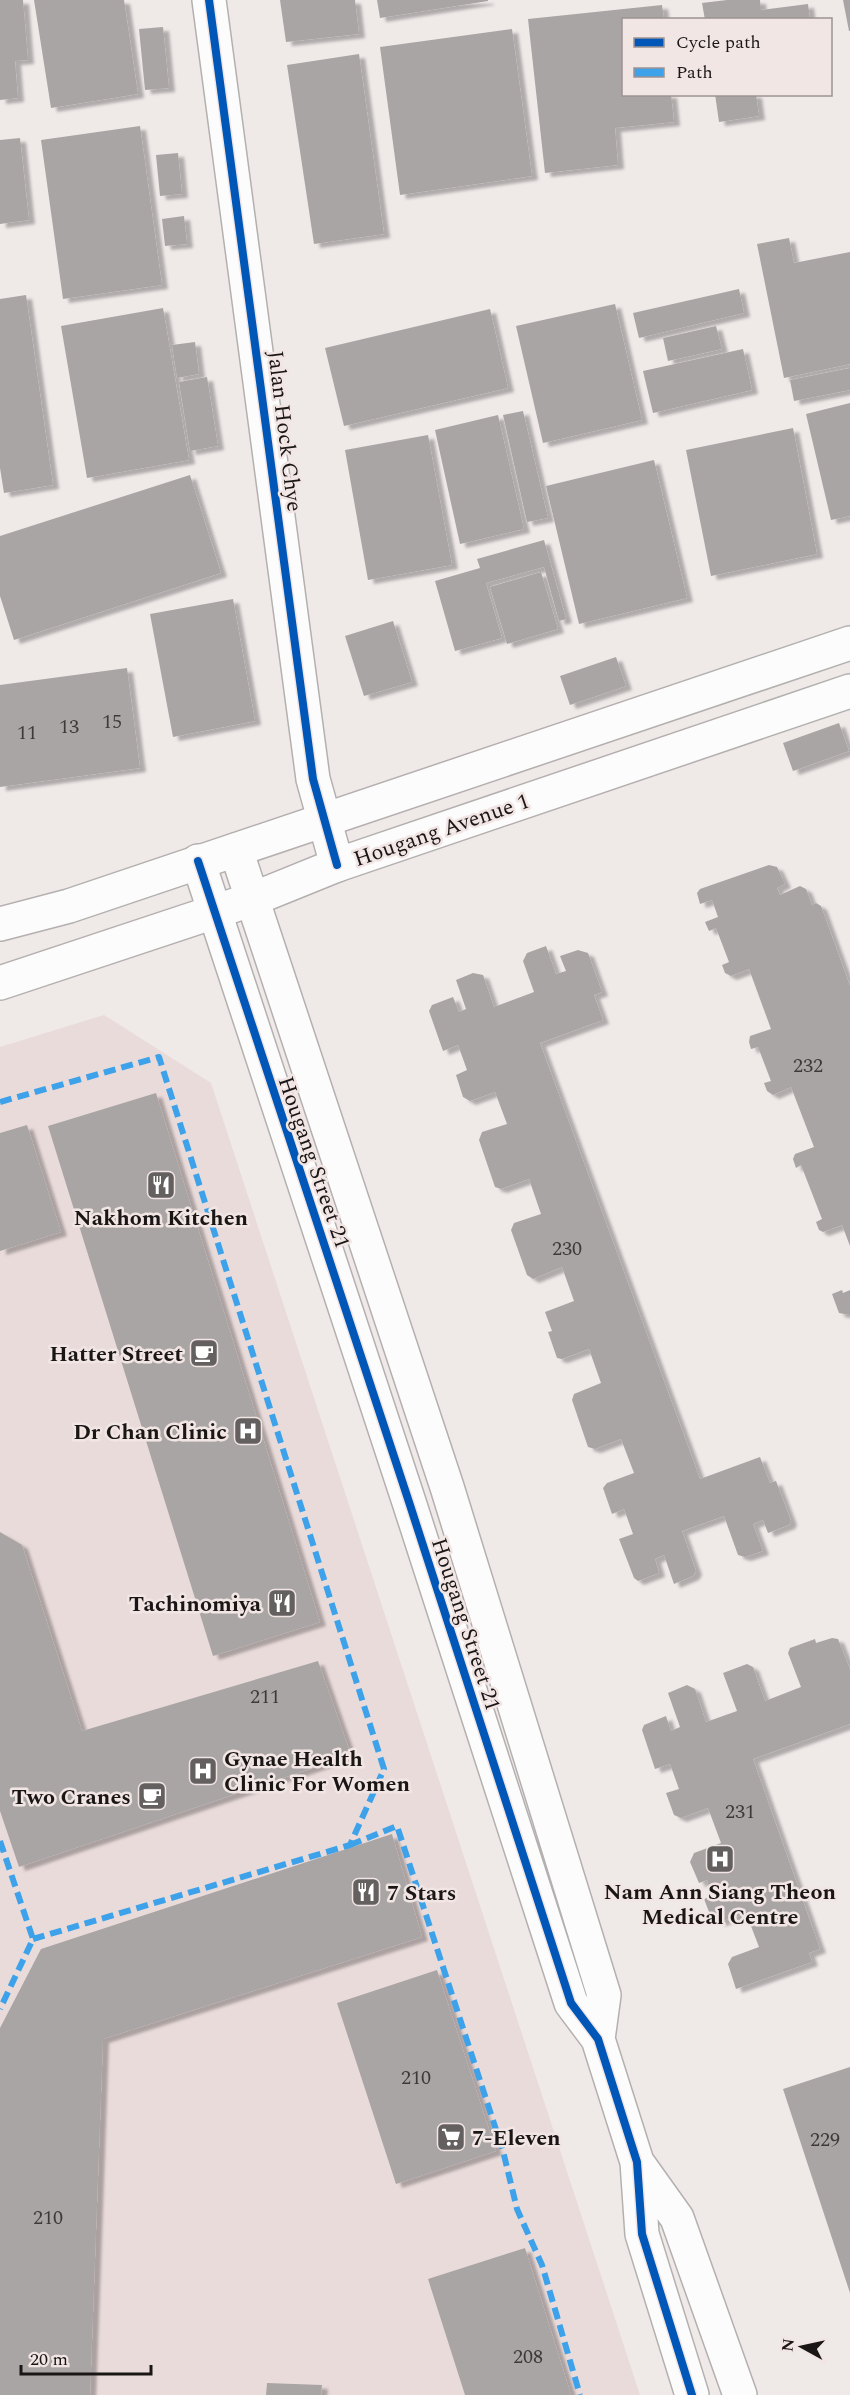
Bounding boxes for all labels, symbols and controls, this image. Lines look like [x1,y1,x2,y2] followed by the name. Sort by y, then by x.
[622,18,832,96] legend
[676,29,761,56] text: Cycle path
[676,59,713,86] text: Path
[258,349,311,514] street label: Jalan Hock Chye
[102,707,122,737] house number: 15
[59,712,79,742] house number: 13
[17,718,37,748] house number: 11
[349,785,534,876] street label: Hougang Avenue 1
[793,1051,823,1081] house number: 232
[269,1072,358,1253] street label: Hougang Street 21
[145,1169,177,1201] restaurant icon: Nakhom Kitchen
[74,1202,249,1235] place label: Nakhom Kitchen
[552,1234,582,1264] house number: 230
[188,1337,220,1369] cafe icon: Hatter Street
[49,1338,183,1371] place label: Hatter Street
[232,1415,264,1447] hospital icon: Dr Chan Clinic
[73,1416,227,1449] place label: Dr Chan Clinic
[422,1534,509,1715] street label: Hougang Street 21
[266,1587,298,1619] restaurant icon: Tachinomiya
[129,1588,262,1621] place label: Tachinomiya
[250,1682,280,1712] house number: 211
[224,1743,411,1801] place label: Gynae Health Clinic For Women
[187,1755,219,1787] hospital icon: Gynae Health Clinic For Women
[136,1780,168,1812] cafe icon: Two Cranes
[11,1781,131,1814] place label: Two Cranes
[725,1797,755,1827] house number: 231
[704,1843,736,1875] hospital icon: Nam Ann Siang Theon Medical Centre
[350,1876,382,1908] restaurant icon: 7 Stars
[604,1876,837,1934] place label: Nam Ann Siang Theon Medical Centre
[387,1877,456,1910] place label: 7 Stars
[401,2063,431,2093] house number: 210
[435,2121,467,2153] supermarket icon: 7-Eleven
[472,2122,561,2155] place label: 7-Eleven
[810,2125,840,2155] house number: 229
[33,2203,63,2233] house number: 210
[772,2317,832,2377] north arrow
[775,2337,801,2353] text: N
[21,2338,152,2376] scale bar
[513,2342,543,2372] house number: 208
[30,2346,68,2373] text: 20 m

